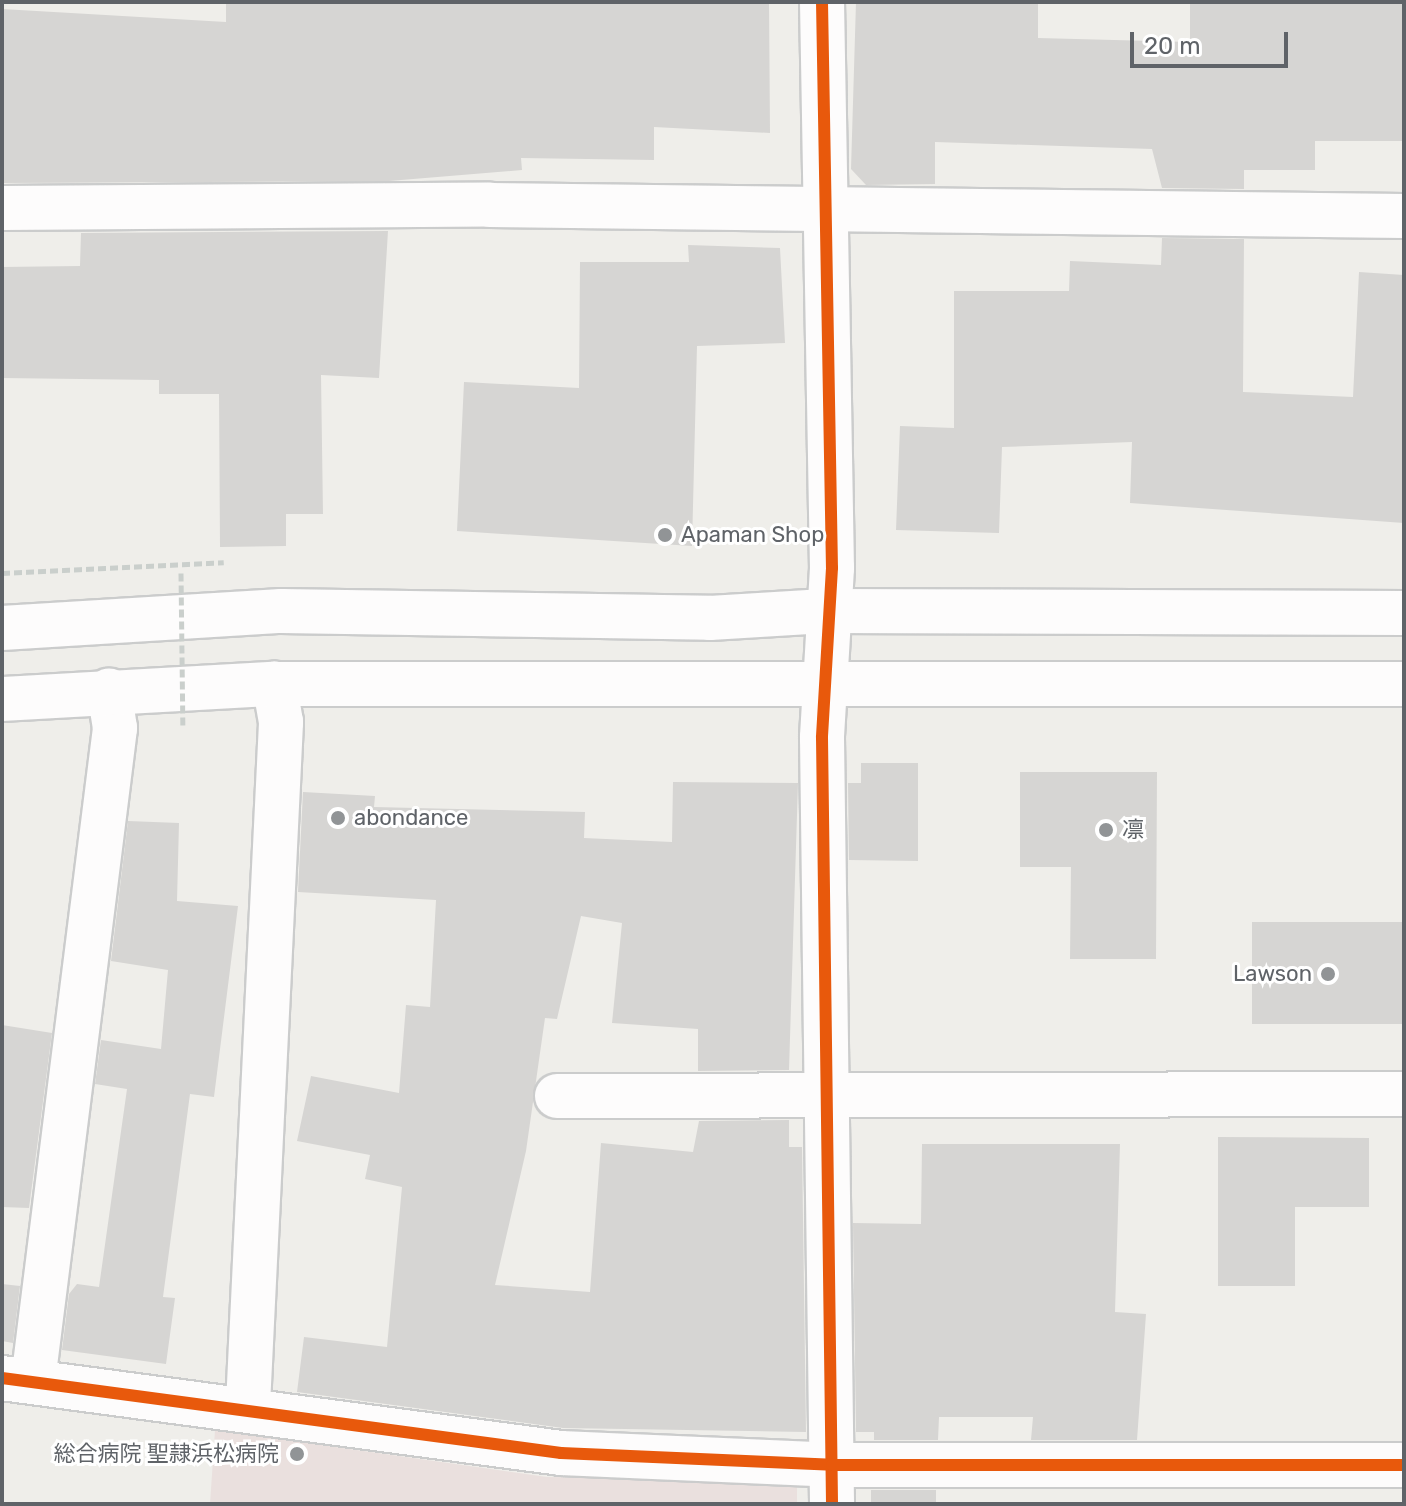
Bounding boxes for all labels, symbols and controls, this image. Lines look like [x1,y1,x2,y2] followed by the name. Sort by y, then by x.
[1134,16,1292,66] scale bar
[1144,32,1201,60] text: 20 m
[681,522,824,548] place label: Apaman Shop
[656,526,674,544] marker: Apaman Shop
[354,805,468,831] place label: abondance
[329,809,347,827] marker: abondance
[1122,817,1144,843] place label: 凛
[1097,821,1115,839] marker: 凛
[1233,961,1312,987] place label: Lawson
[1319,965,1337,983] marker: Lawson
[54,1441,279,1467] place label: 総合病院 聖隷浜松病院
[286,1443,308,1465] marker: 総合病院 聖隷浜松病院

